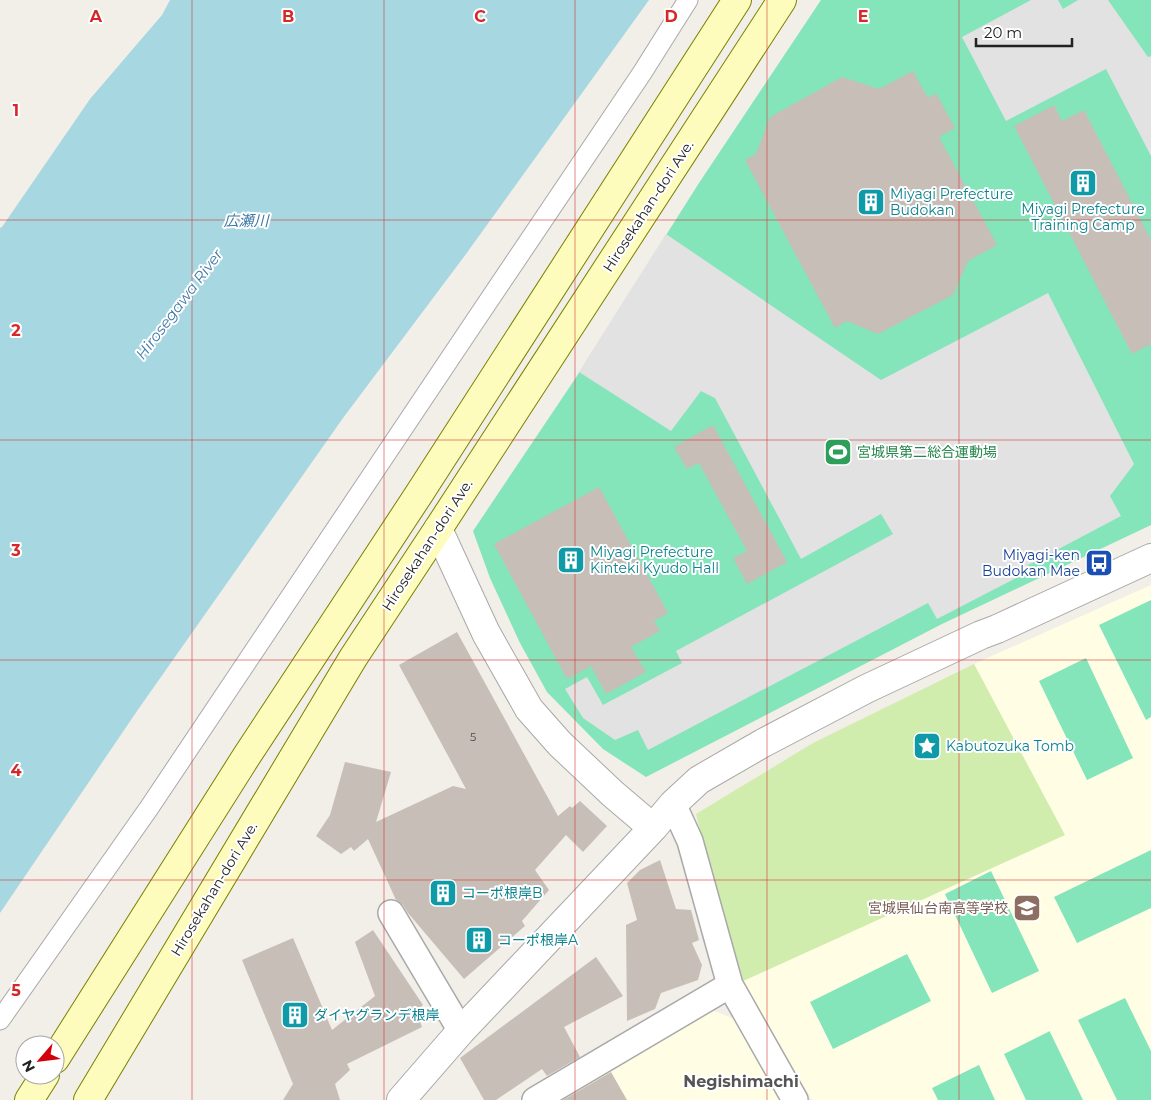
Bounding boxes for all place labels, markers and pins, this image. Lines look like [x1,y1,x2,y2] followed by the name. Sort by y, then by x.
[1068,168,1098,198] building icon: Miyagi Prefecture Training Camp
[890,185,1013,219] place label: Miyagi Prefecture Budokan
[856,187,886,217] building icon: Miyagi Prefecture Budokan
[1021,200,1145,234] place label: Miyagi Prefecture Training Camp
[823,437,853,467] sports icon: 宮城県第二総合運動場
[857,443,997,461] place label: 宮城県第二総合運動場
[590,543,719,577] place label: Miyagi Prefecture Kinteki Kyudo Hall
[556,545,586,575] building icon: Miyagi Prefecture Kinteki Kyudo Hall
[982,546,1080,580] place label: Miyagi-ken Budokan Mae
[1084,548,1114,578] bus stop icon: Miyagi-ken Budokan Mae
[912,731,942,761] place icon: Kabutozuka Tomb
[946,737,1074,755] place label: Kabutozuka Tomb
[428,878,458,908] building icon: コーポ根岸B
[462,884,543,902] place label: コーポ根岸B
[1012,893,1042,923] school or university icon: 宮城県仙台南高等学校
[868,899,1008,917] place label: 宮城県仙台南高等学校
[464,925,494,955] building icon: コーポ根岸A
[498,931,579,949] place label: コーポ根岸A
[280,1000,310,1030] building icon: ダイヤグランデ根岸
[314,1006,440,1024] place label: ダイヤグランデ根岸

